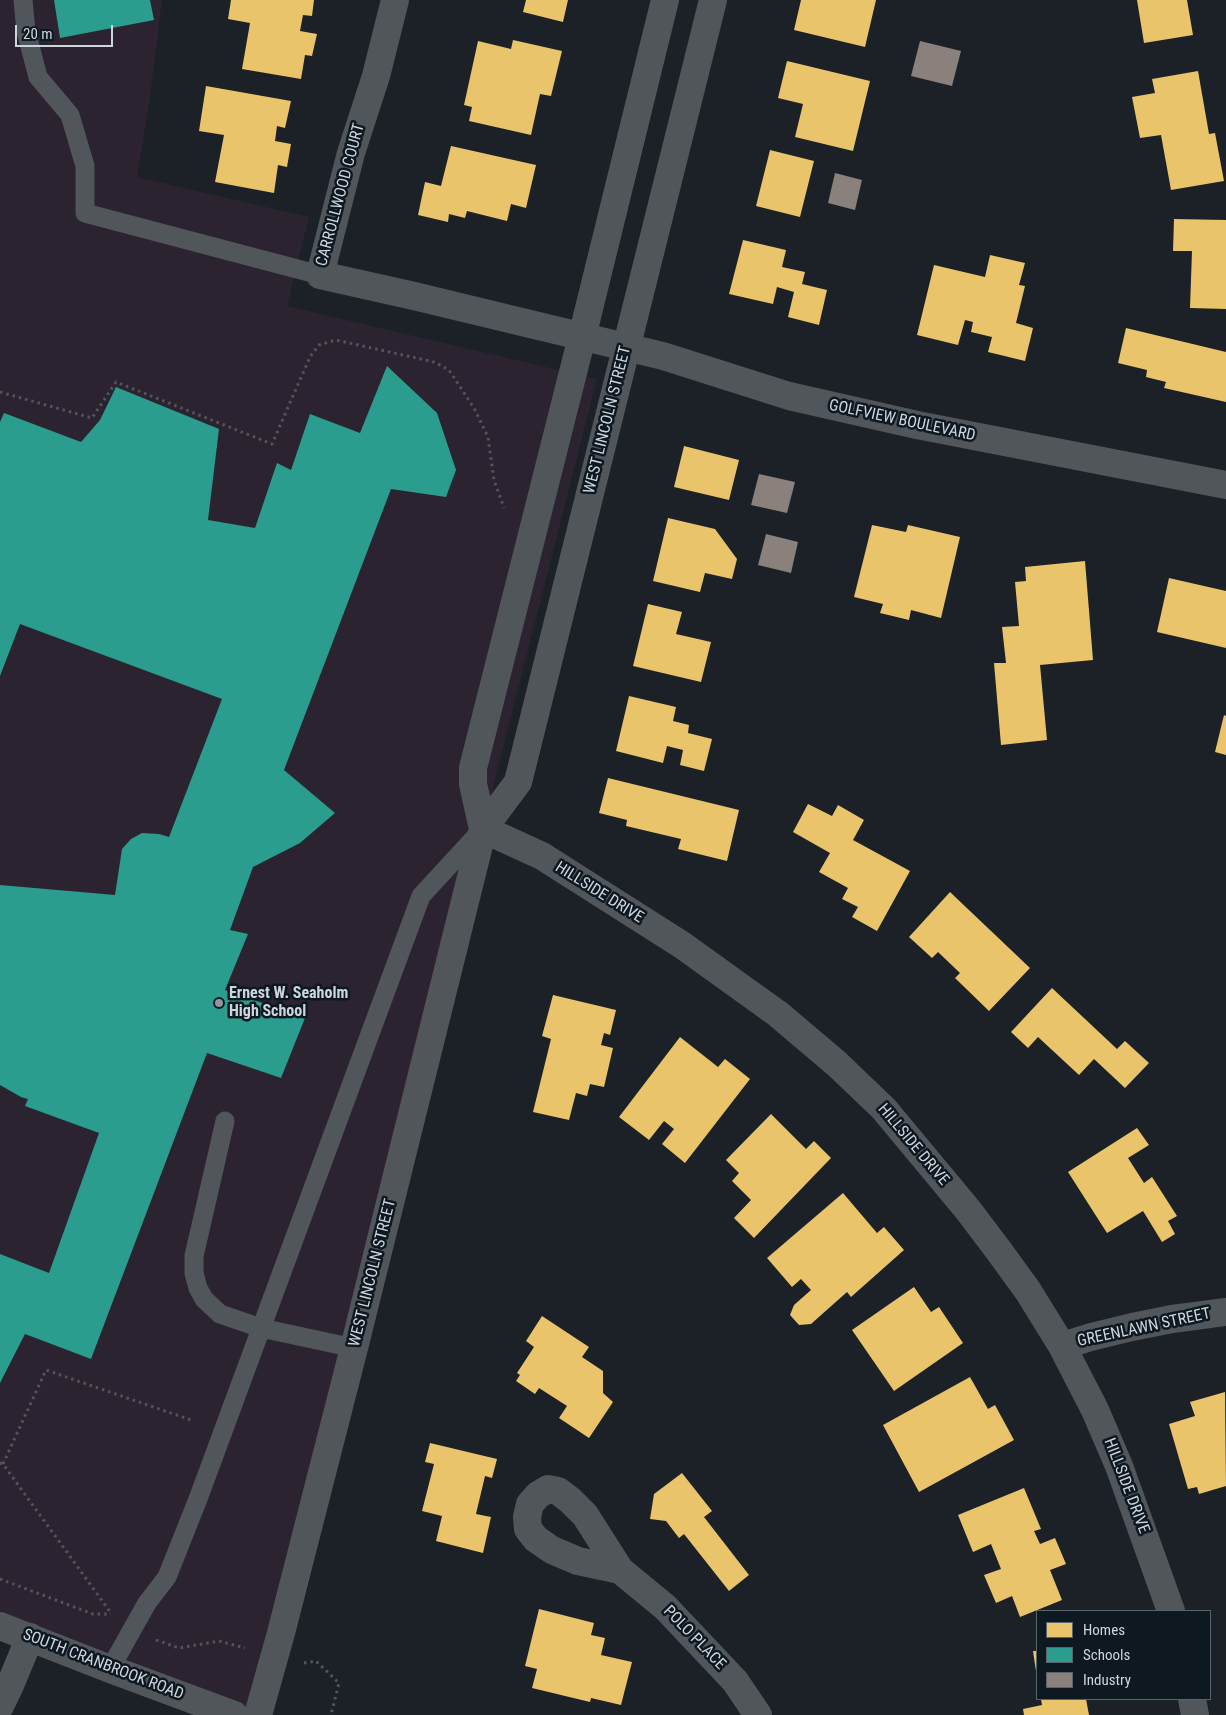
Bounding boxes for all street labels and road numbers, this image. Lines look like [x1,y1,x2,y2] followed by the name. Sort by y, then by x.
[313,121,369,269] street label: CARROLLWOOD COURT
[580,344,636,496] street label: WEST LINCOLN STREET
[827,396,977,446] street label: GOLFVIEW BOULEVARD
[551,858,647,928] street label: HILLSIDE DRIVE
[873,1100,953,1190] street label: HILLSIDE DRIVE
[345,1197,401,1349] street label: WEST LINCOLN STREET
[1076,1305,1212,1351] street label: GREENLAWN STREET
[1099,1436,1153,1536] street label: HILLSIDE DRIVE
[659,1602,729,1674] street label: POLO PLACE
[20,1625,186,1705] street label: SOUTH CRANBROOK ROAD

